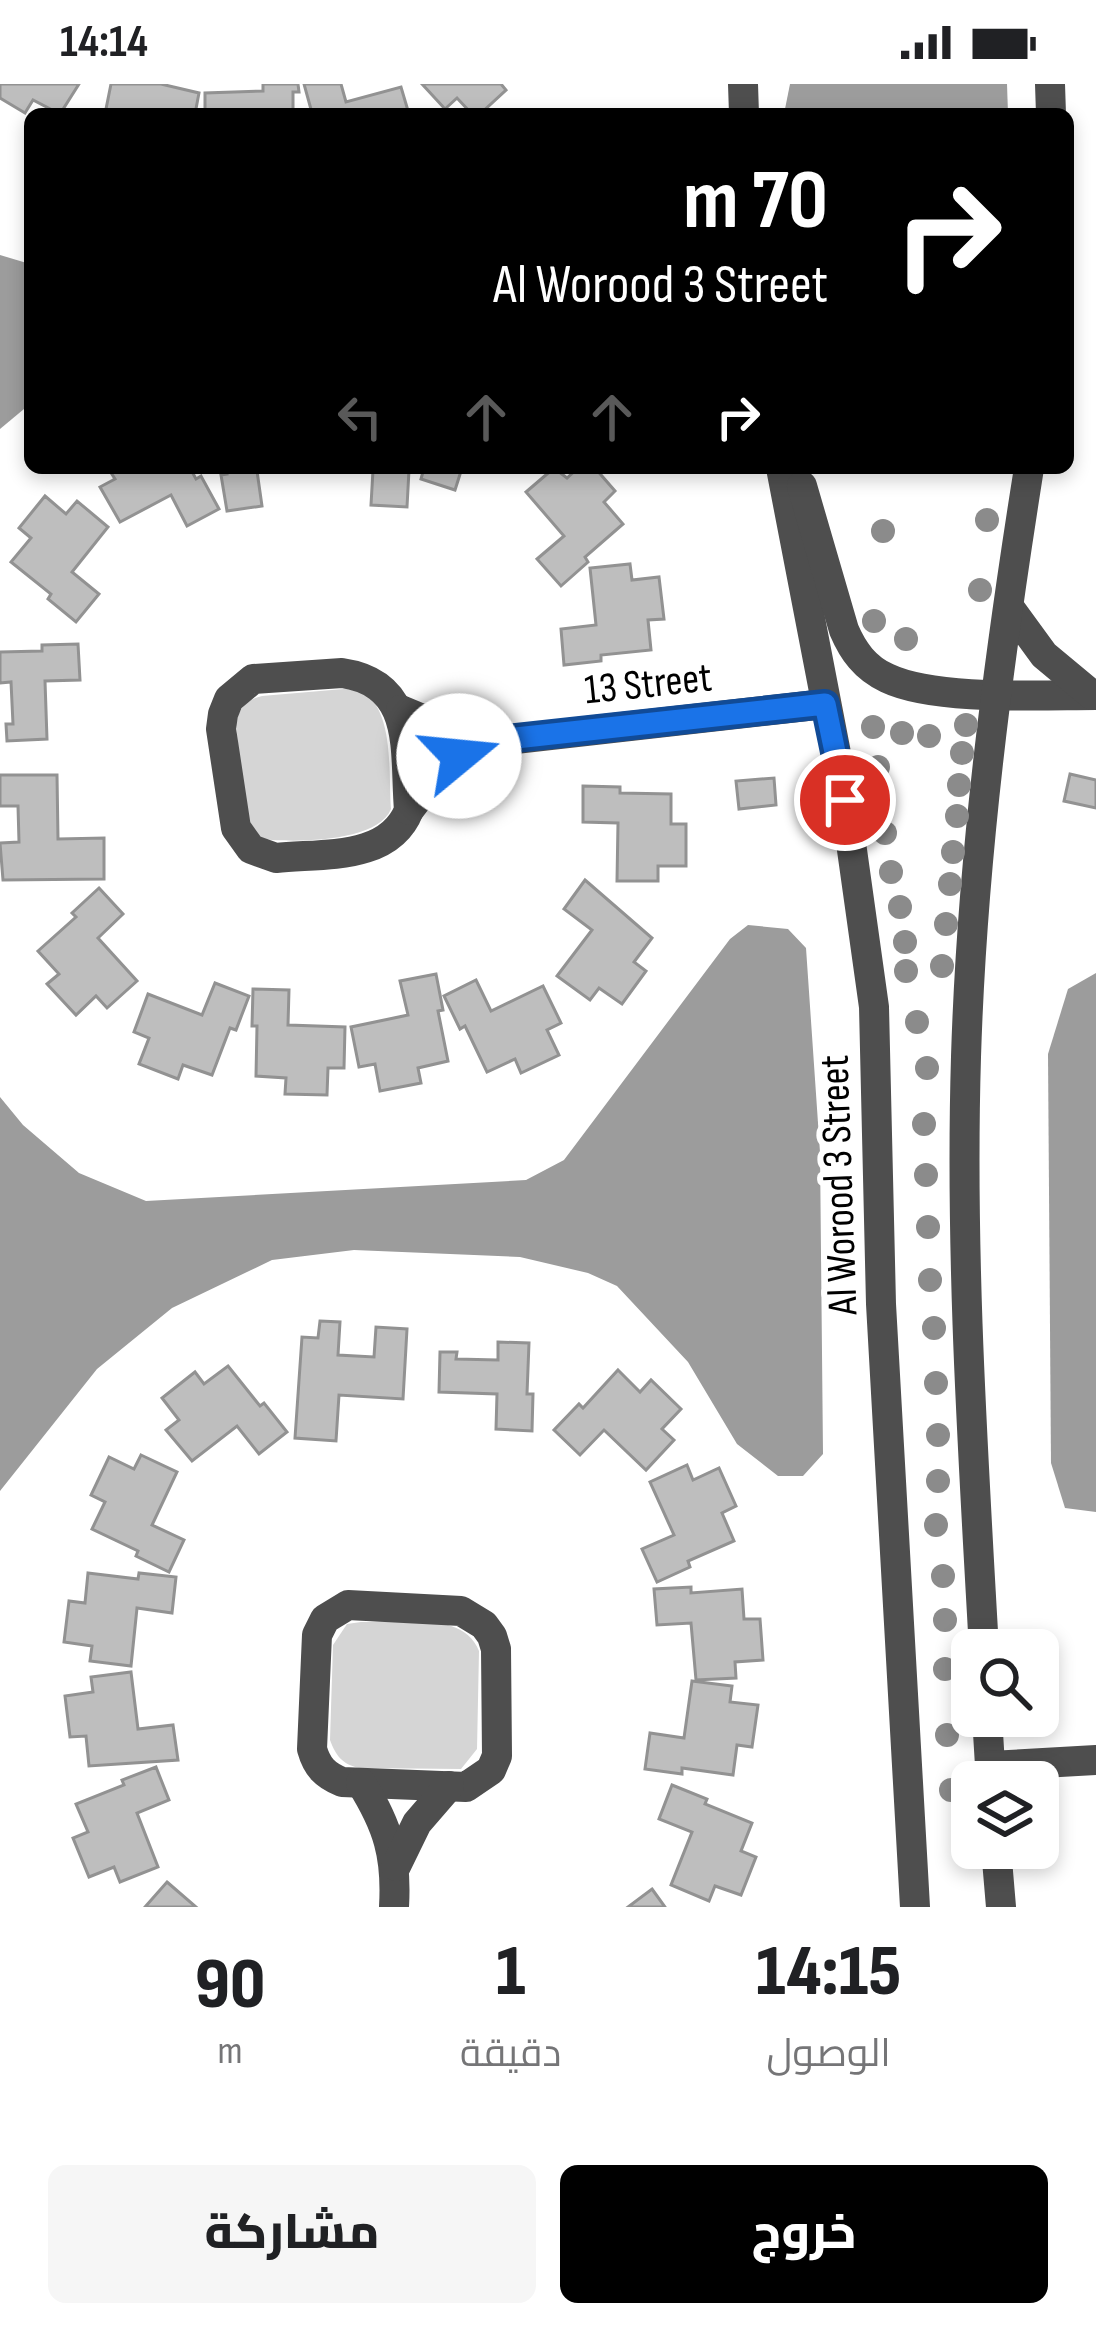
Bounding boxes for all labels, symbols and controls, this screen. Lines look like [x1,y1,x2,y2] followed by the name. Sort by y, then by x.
[60,15,148,70] text: 14:14
[683,151,828,252] text: 70 m
[870,156,1026,312] icon: right
[493,253,828,318] text: Al Worood 3 Street
[327,384,393,450] icon: left
[453,384,519,450] icon: ahead
[579,384,645,450] icon: ahead
[705,384,771,450] icon: right
[582,652,714,717] street label: 13 Street
[396,693,522,819] position arrow
[794,749,896,851] pin
[812,767,878,833] icon: arrive
[809,1054,870,1317] street label: Al Worood 3 Street
[951,1629,1059,1869] map controls
[951,1629,1059,1737] button: search
[951,1761,1059,1869] button: layers
[496,1929,525,2016] text: 1
[756,1929,901,2016] text: 14:15
[195,1942,265,2029] text: 90
[217,2028,243,2075] text: m
[460,2031,561,2078] text: دقيقة
[767,2031,891,2078] text: الوصول
[48,2165,536,2303] button: مشاركة
[560,2165,1048,2303] button: خروج

